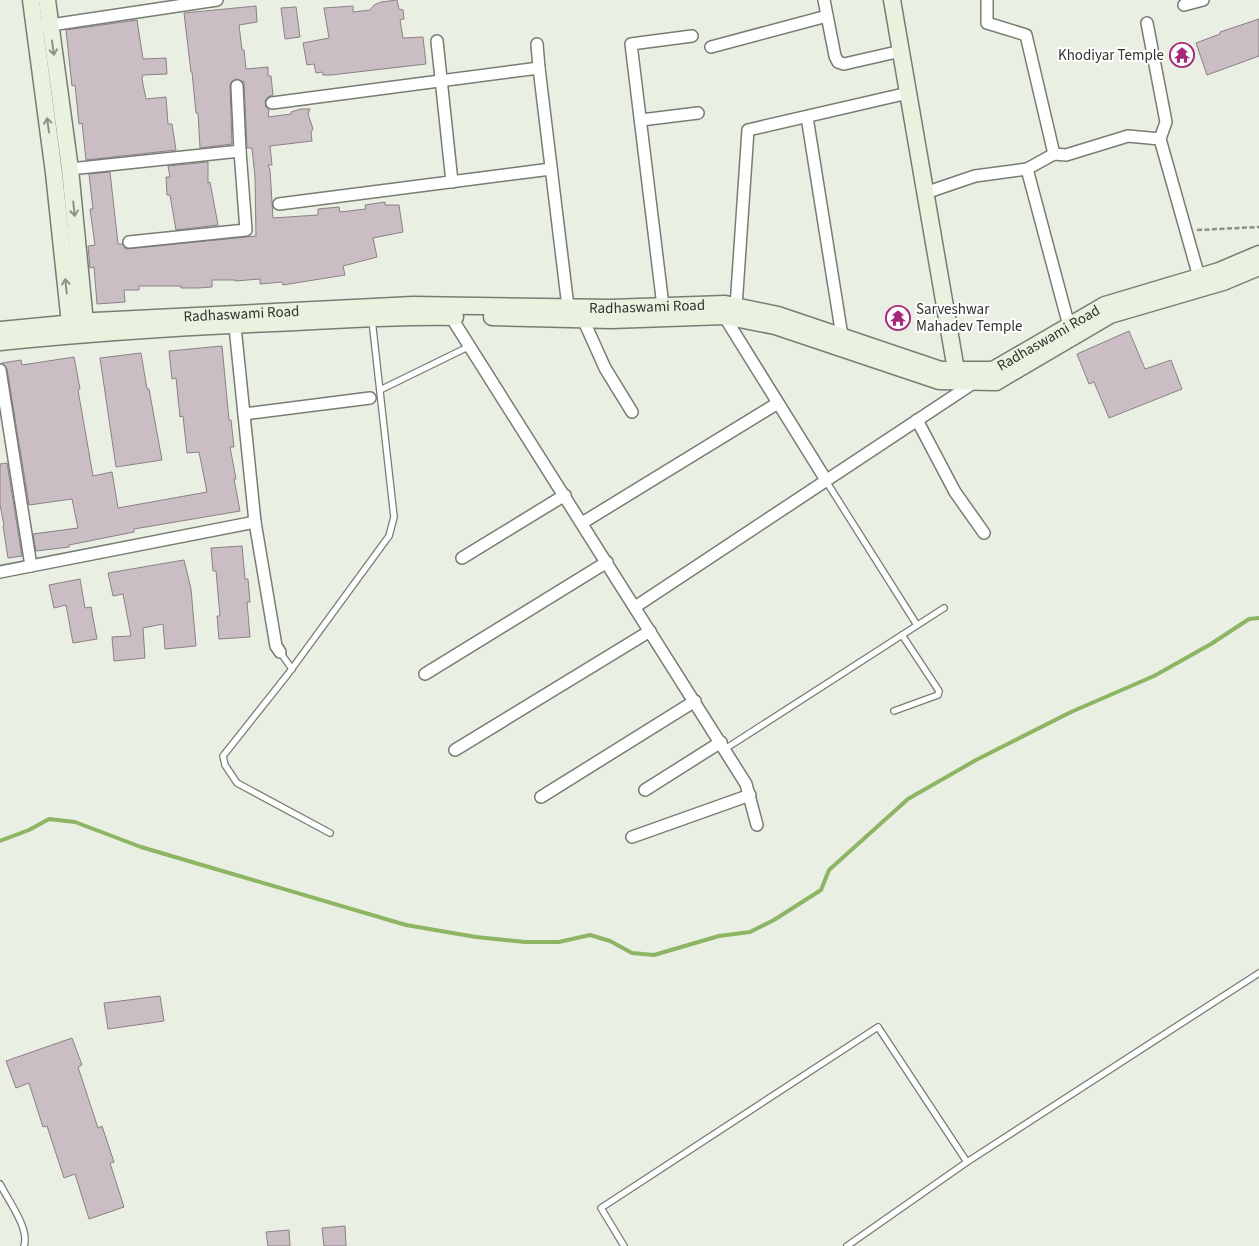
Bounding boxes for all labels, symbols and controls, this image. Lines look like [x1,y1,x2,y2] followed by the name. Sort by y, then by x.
[49,40,59,56] one-way arrow
[1169,42,1195,68] temple icon: Khodiyar Temple
[1058,45,1164,66] place label: Khodiyar Temple
[43,117,53,133] one-way arrow
[69,201,79,217] one-way arrow
[61,279,71,295] one-way arrow
[589,295,705,319] street label: Radhaswami Road
[916,299,1023,337] place label: Sarveshwar Mahadev Temple
[993,300,1104,377] street label: Radhaswami Road
[183,301,300,328] street label: Radhaswami Road
[885,305,911,331] temple icon: Sarveshwar Mahadev Temple

